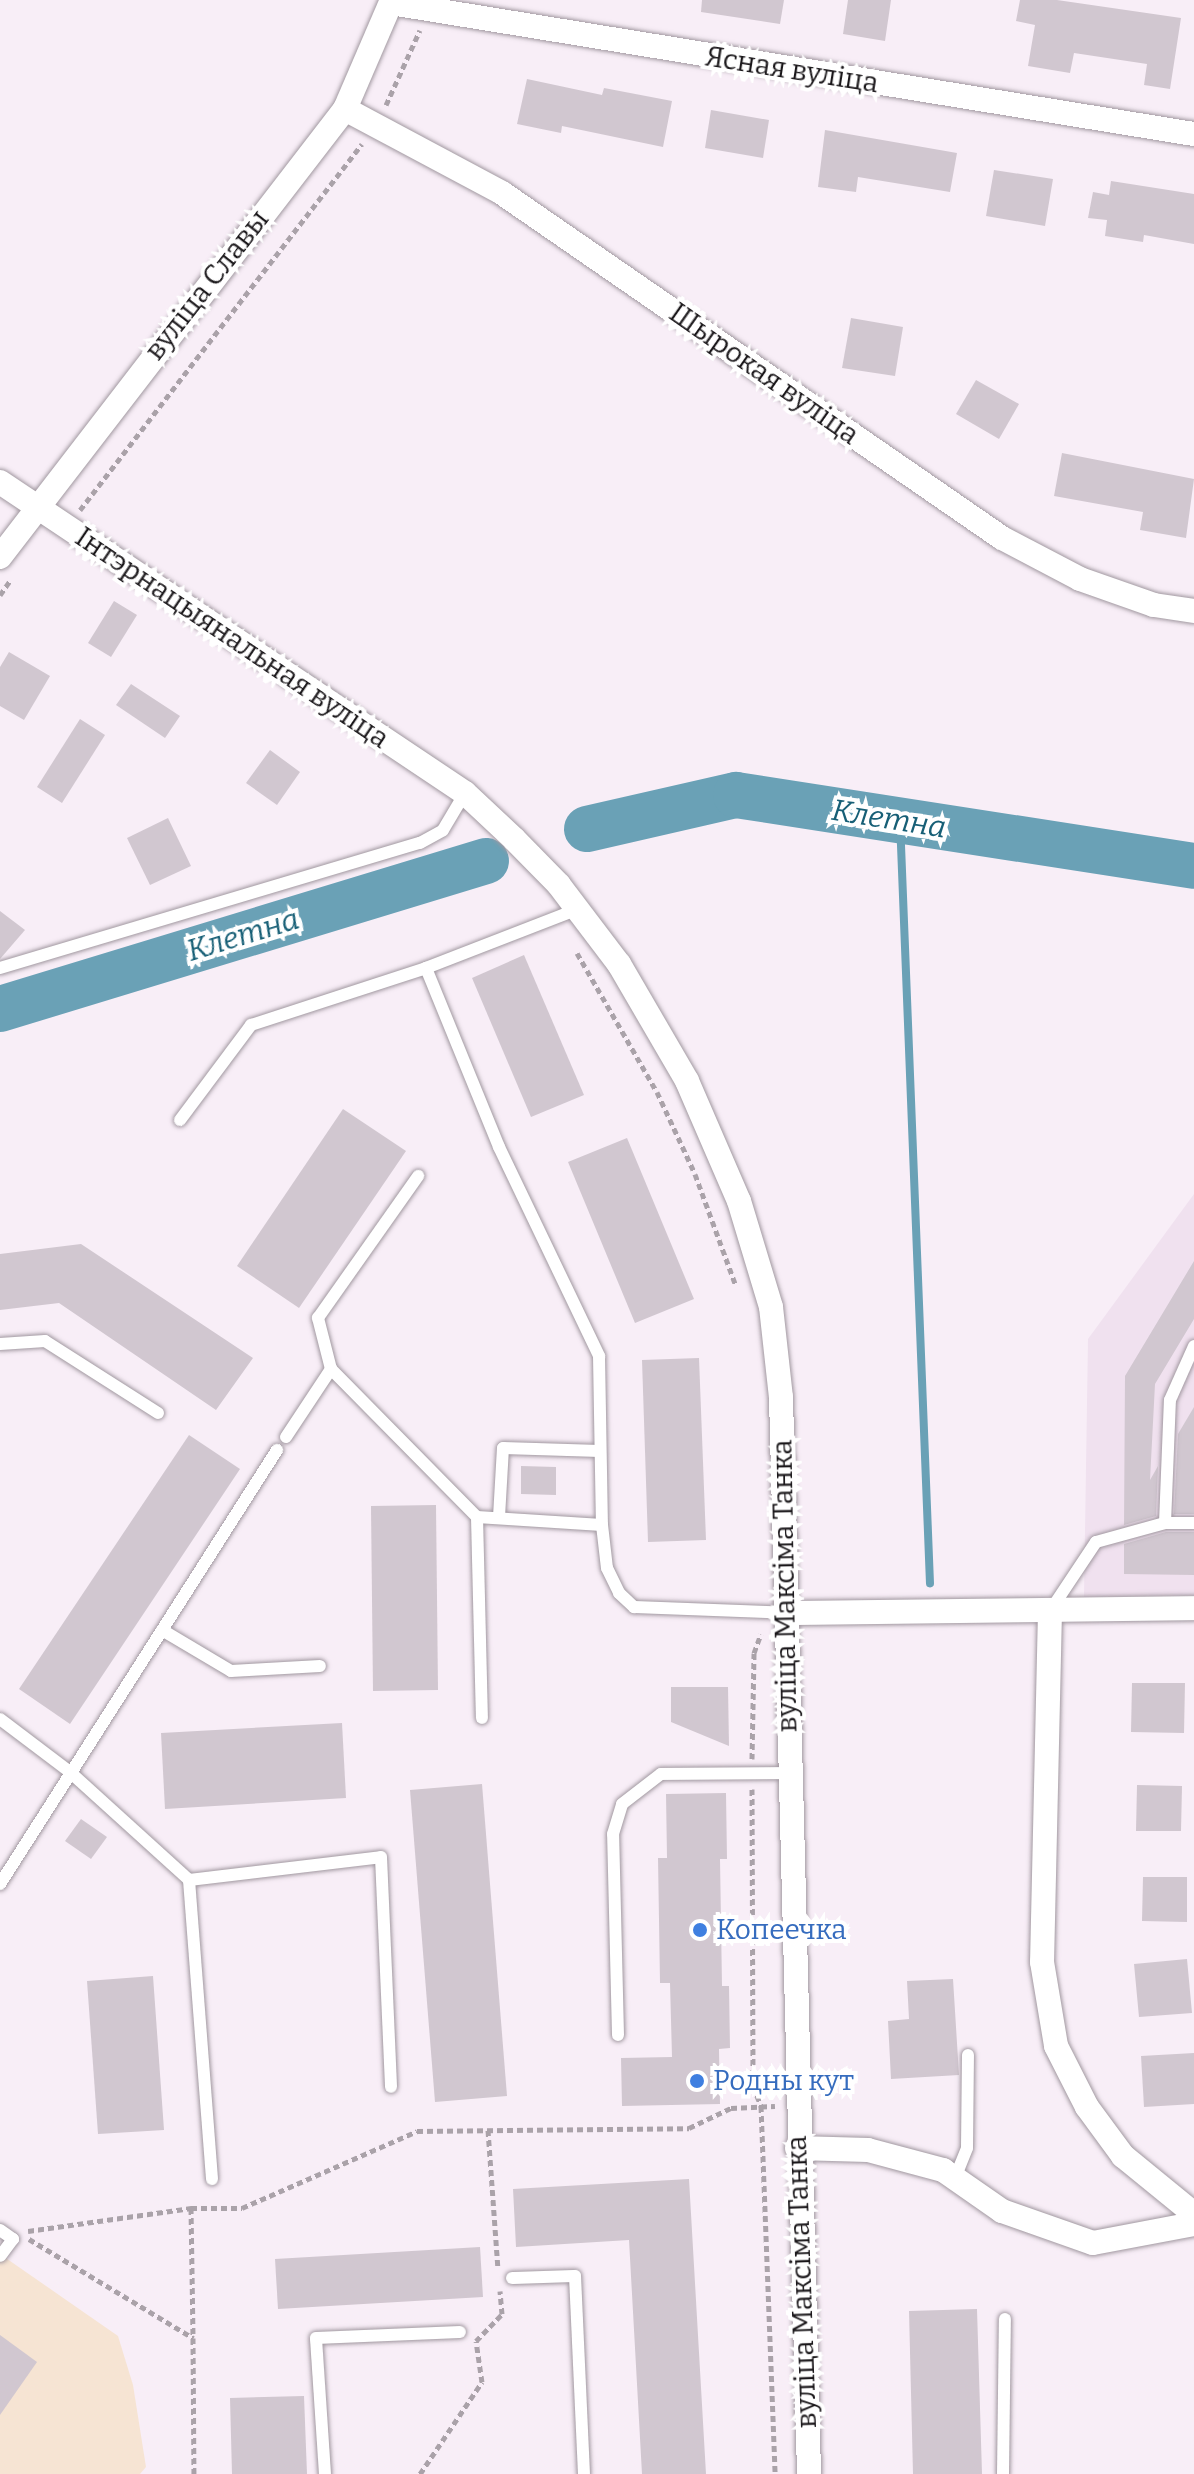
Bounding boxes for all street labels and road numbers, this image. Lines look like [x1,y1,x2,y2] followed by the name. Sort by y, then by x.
[703,40,881,100] street label: Ясная вуліца
[138,203,276,367] street label: вуліца Славы
[663,296,865,452] street label: Шырокая вуліца
[69,520,395,756] street label: Інтэрнацыянальная вуліца
[766,1439,804,1733] street label: вуліца Максіма Танка
[780,2135,824,2429] street label: вуліца Максіма Танка

